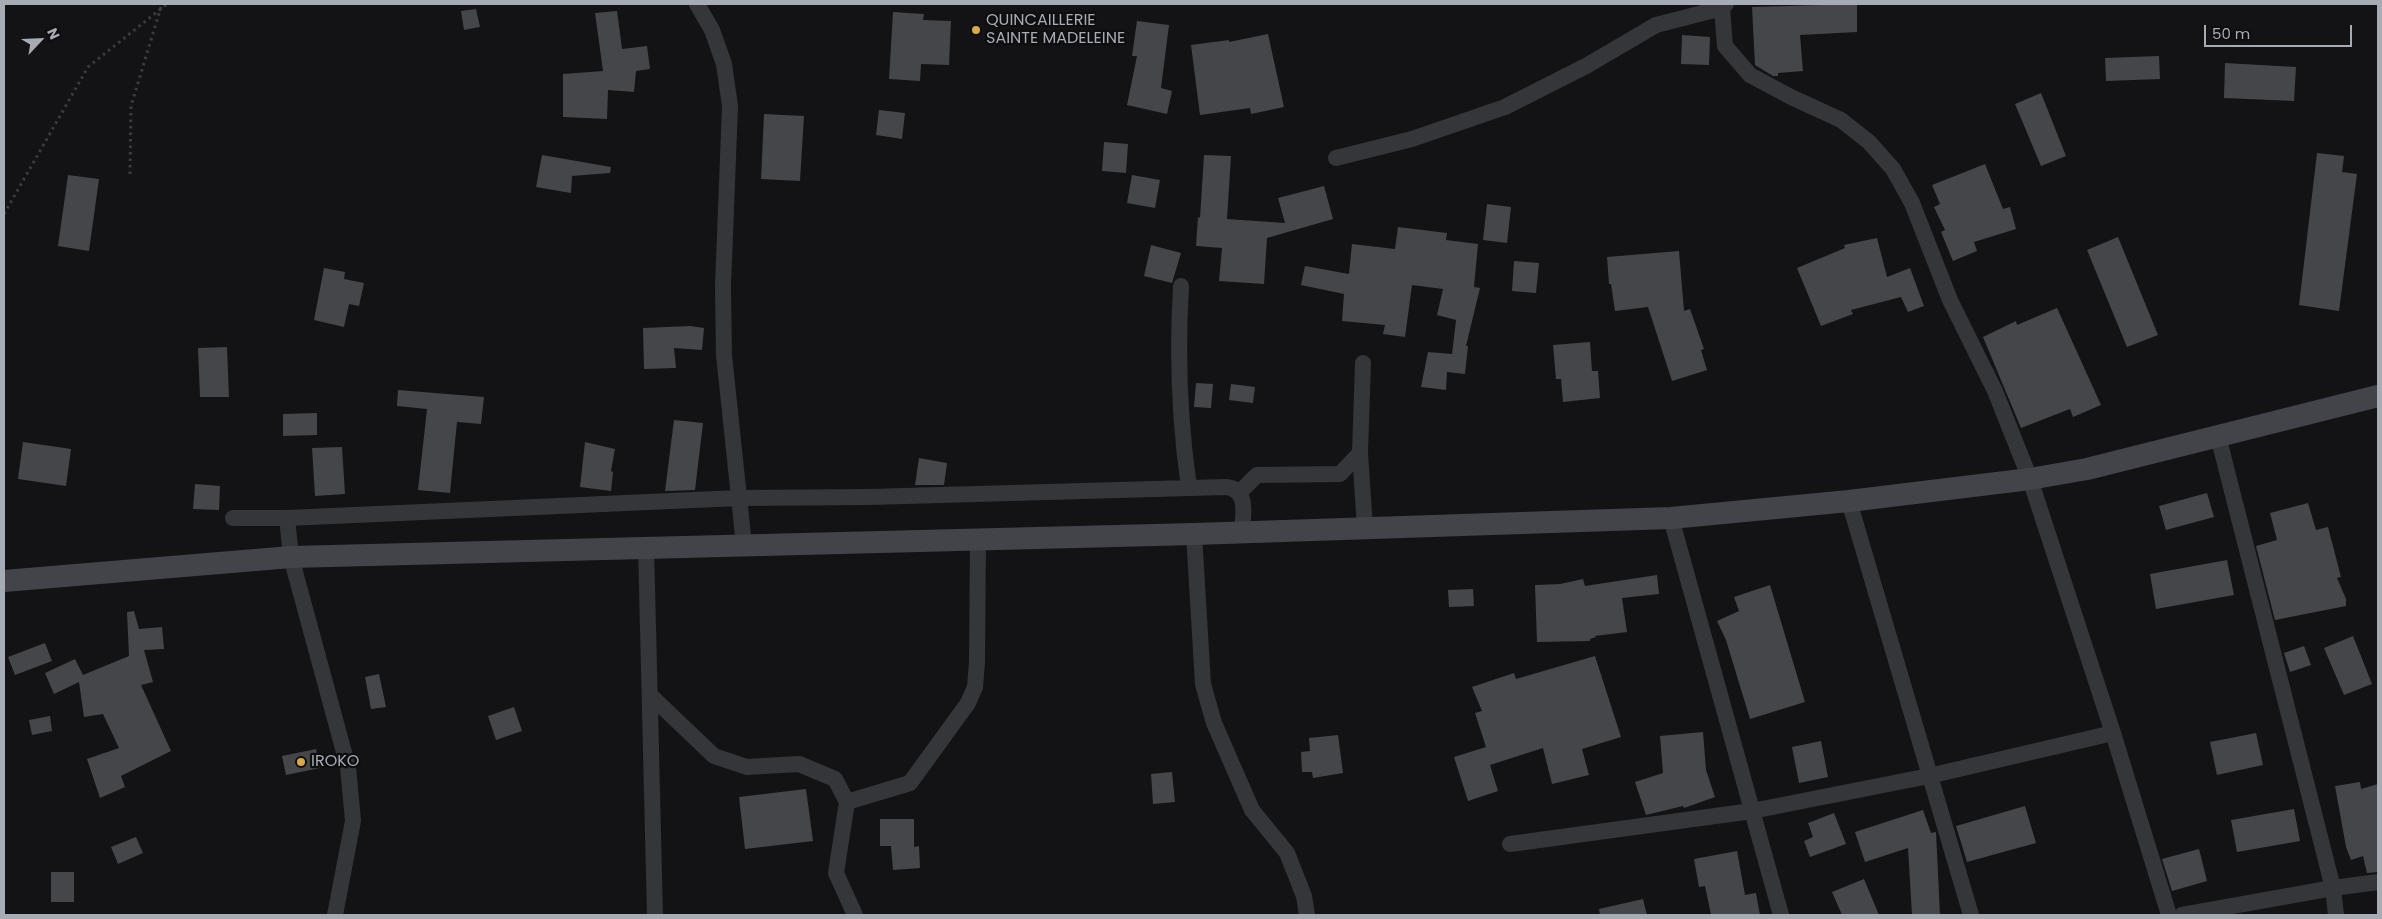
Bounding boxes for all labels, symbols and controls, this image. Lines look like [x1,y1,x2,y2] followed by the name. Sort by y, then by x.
[986,11,1125,49] place label: QUINCAILLERIE SAINTE MADELEINE
[15,15,65,65] north arrow
[2207,15,2354,47] scale bar
[2212,23,2250,44] text: 50 m
[970,24,982,36] marker: QUINCAILLERIE SAINTE MADELEINE
[42,25,65,43] text: N
[311,752,359,772] place label: IROKO
[295,756,307,768] marker: IROKO

